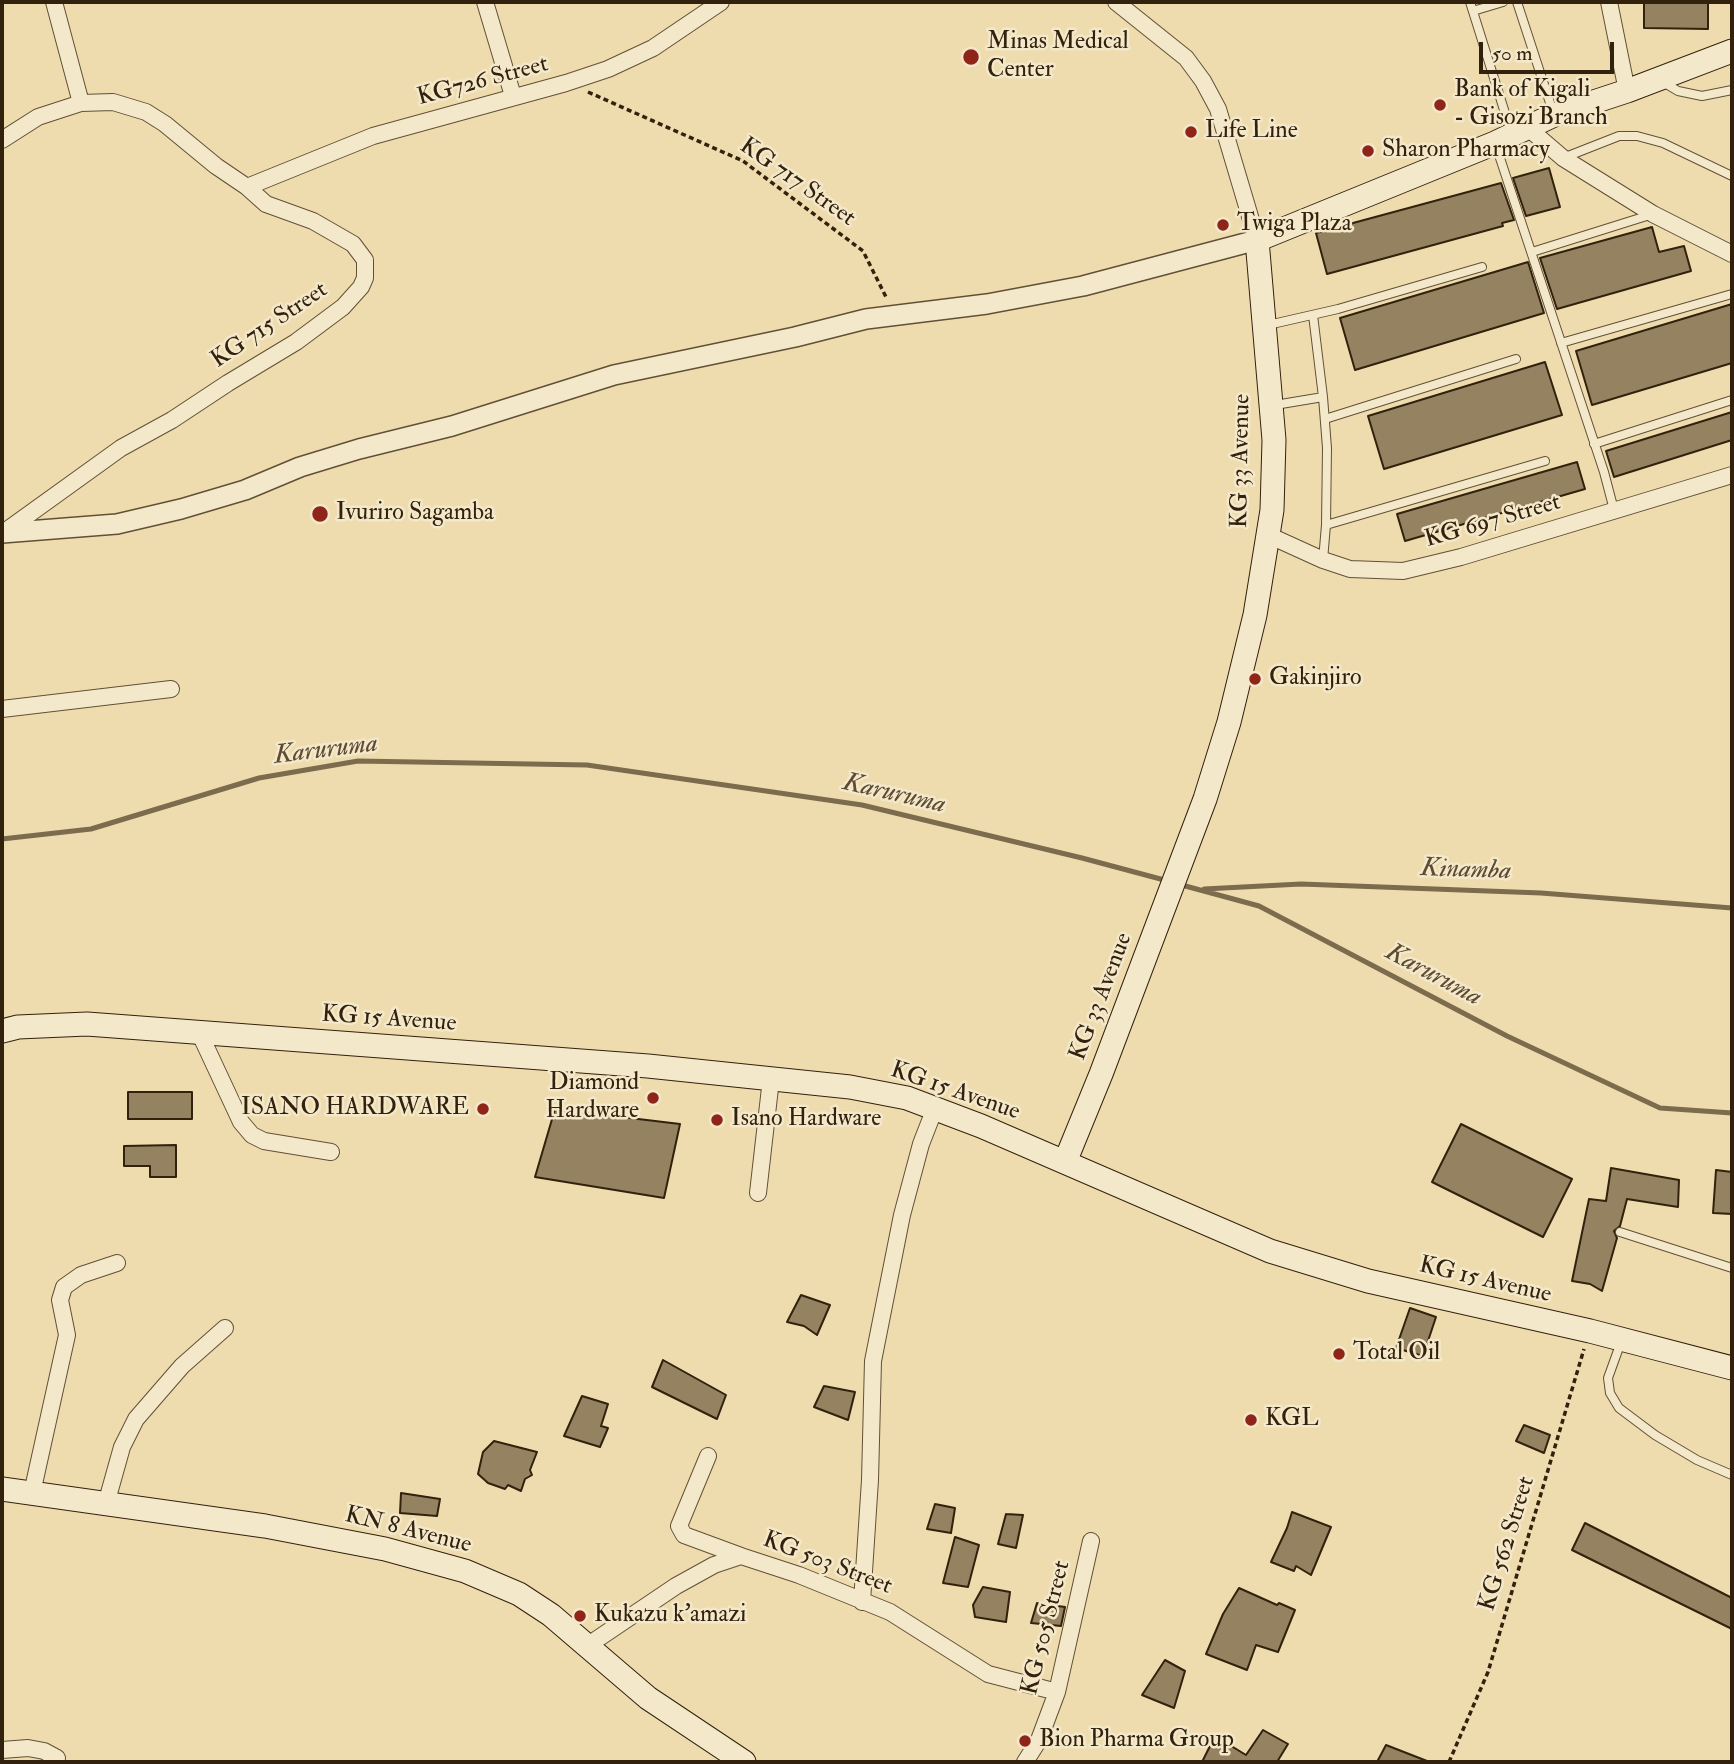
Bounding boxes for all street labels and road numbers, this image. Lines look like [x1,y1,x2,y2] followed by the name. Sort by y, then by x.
[414,51,552,113] street label: KG726 Street
[734,133,860,233] street label: KG 717 Street
[206,277,334,375] street label: KG 715 Street
[1226,394,1258,528] street label: KG 33 Avenue
[1422,489,1564,555] street label: KG 697 Street
[1065,929,1139,1065] street label: KG 33 Avenue
[321,1001,457,1039] street label: KG 15 Avenue
[887,1056,1023,1128] street label: KG 15 Avenue
[1416,1252,1554,1310] street label: KG 15 Avenue
[1474,1473,1542,1615] street label: KG 562 Street
[342,1501,474,1561] street label: KN 8 Avenue
[758,1526,896,1602] street label: KG 503 Street
[1016,1558,1078,1698] street label: KG 505 Street

